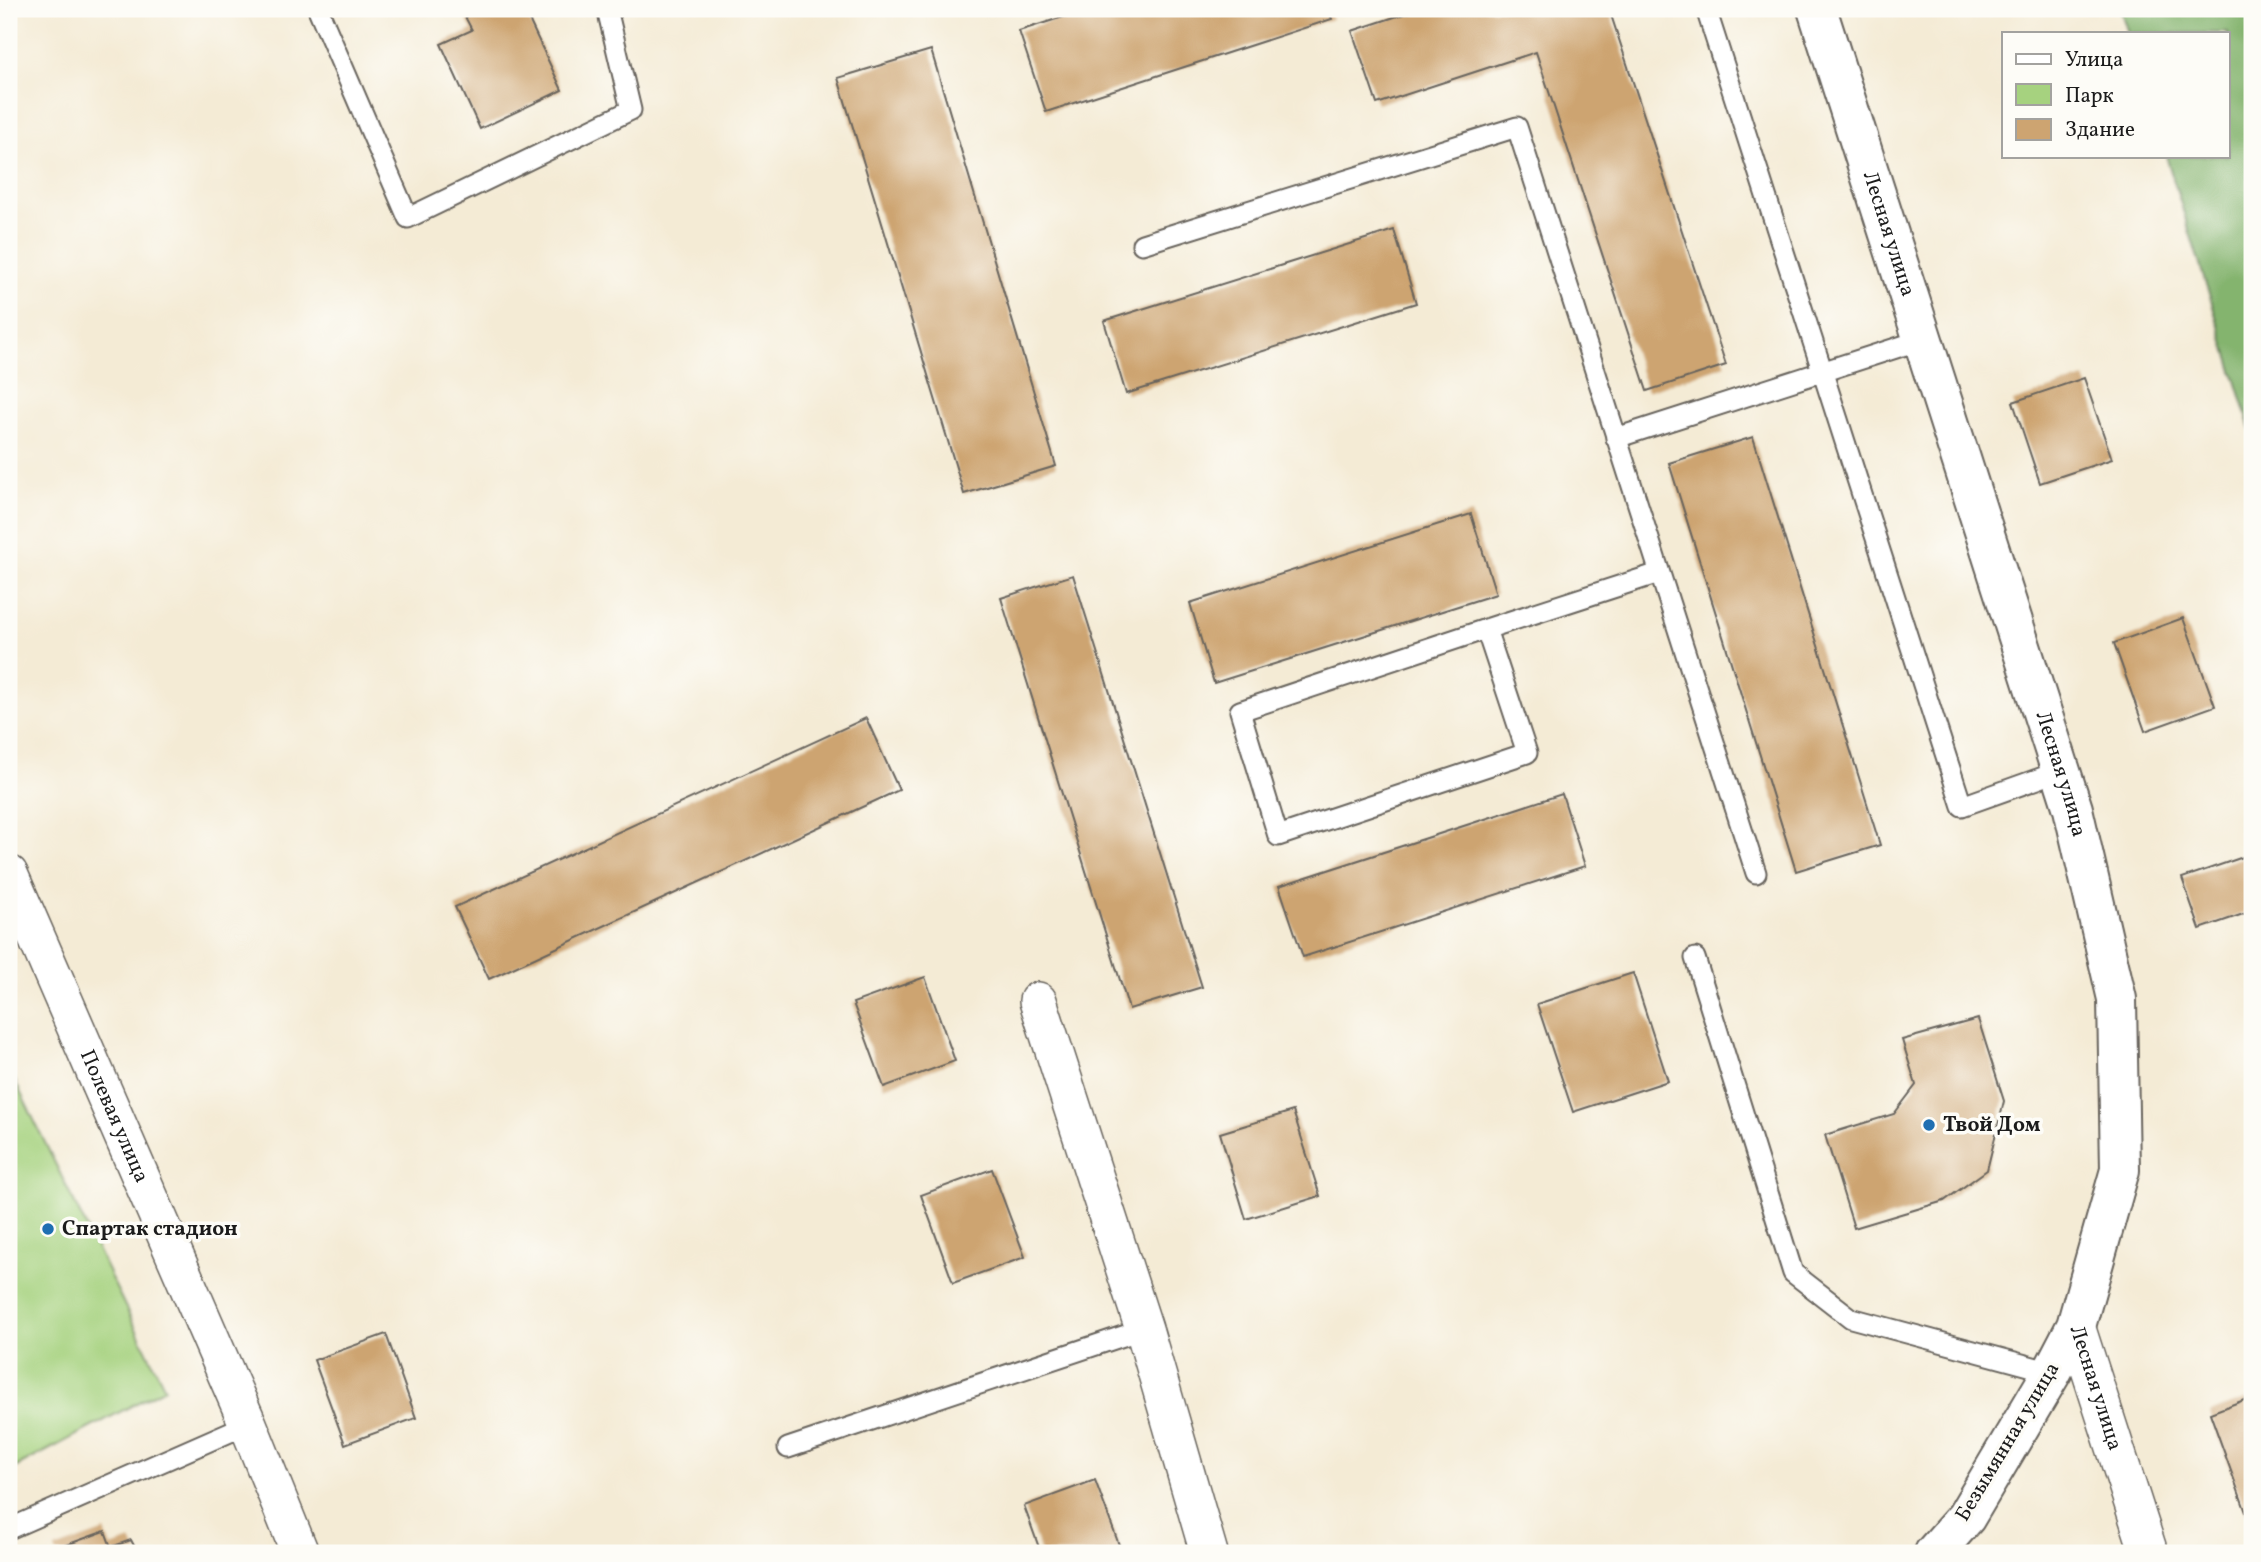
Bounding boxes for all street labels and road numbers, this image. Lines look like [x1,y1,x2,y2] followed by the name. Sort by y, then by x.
[1855,168,1923,300] street label: Лесная улица
[2028,708,2093,840] street label: Лесная улица
[73,1045,156,1187] street label: Полевая улица
[2062,1322,2130,1454] street label: Лесная улица
[1949,1357,2067,1527] street label: Безымянная улица

